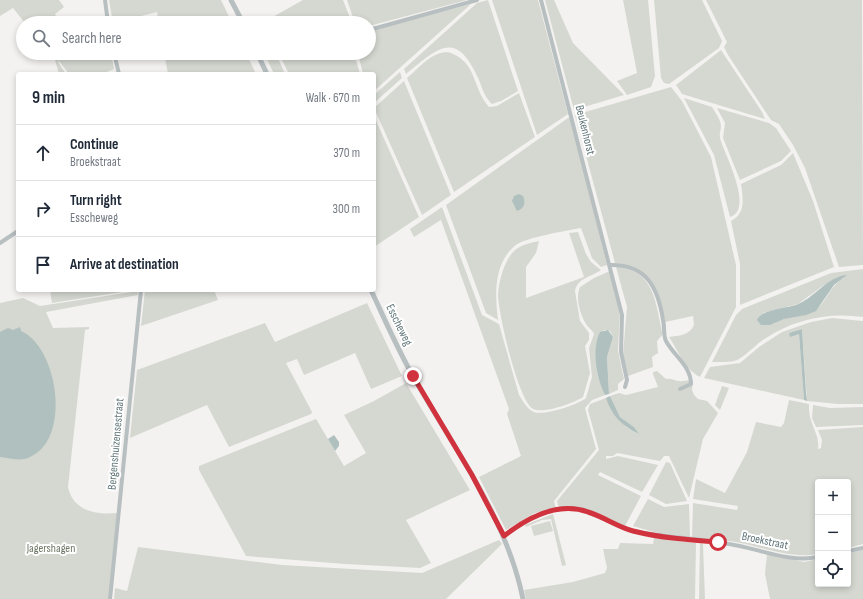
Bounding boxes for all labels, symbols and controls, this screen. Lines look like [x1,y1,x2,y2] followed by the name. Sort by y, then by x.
[16,16,376,60] search box
[30,27,52,49] icon: search
[62,29,122,48] text: Search here
[32,88,65,108] text: 9 min
[306,90,360,106] text: Walk · 670 m
[572,103,599,157] street label: Beukenhorst
[70,135,119,154] text: Continue
[32,142,54,164] icon: ahead
[333,145,360,161] text: 370 m
[70,154,121,170] text: Broekstraat
[70,191,122,210] text: Turn right
[32,198,54,220] icon: right
[333,201,360,217] text: 300 m
[70,210,118,226] text: Esscheweg
[32,254,54,276] icon: arrive
[70,255,179,274] text: Arrive at destination
[383,302,416,348] street label: Esscheweg
[404,367,422,385] route end
[105,397,128,490] street label: Bergenshuizensestraat
[815,479,851,587] map controls
[815,479,851,515] button: +
[815,515,851,551] button: −
[740,529,790,553] street label: Broekstraat
[709,533,727,551] route start
[26,541,75,556] park label: Jagershagen
[815,551,851,587] button: locate

